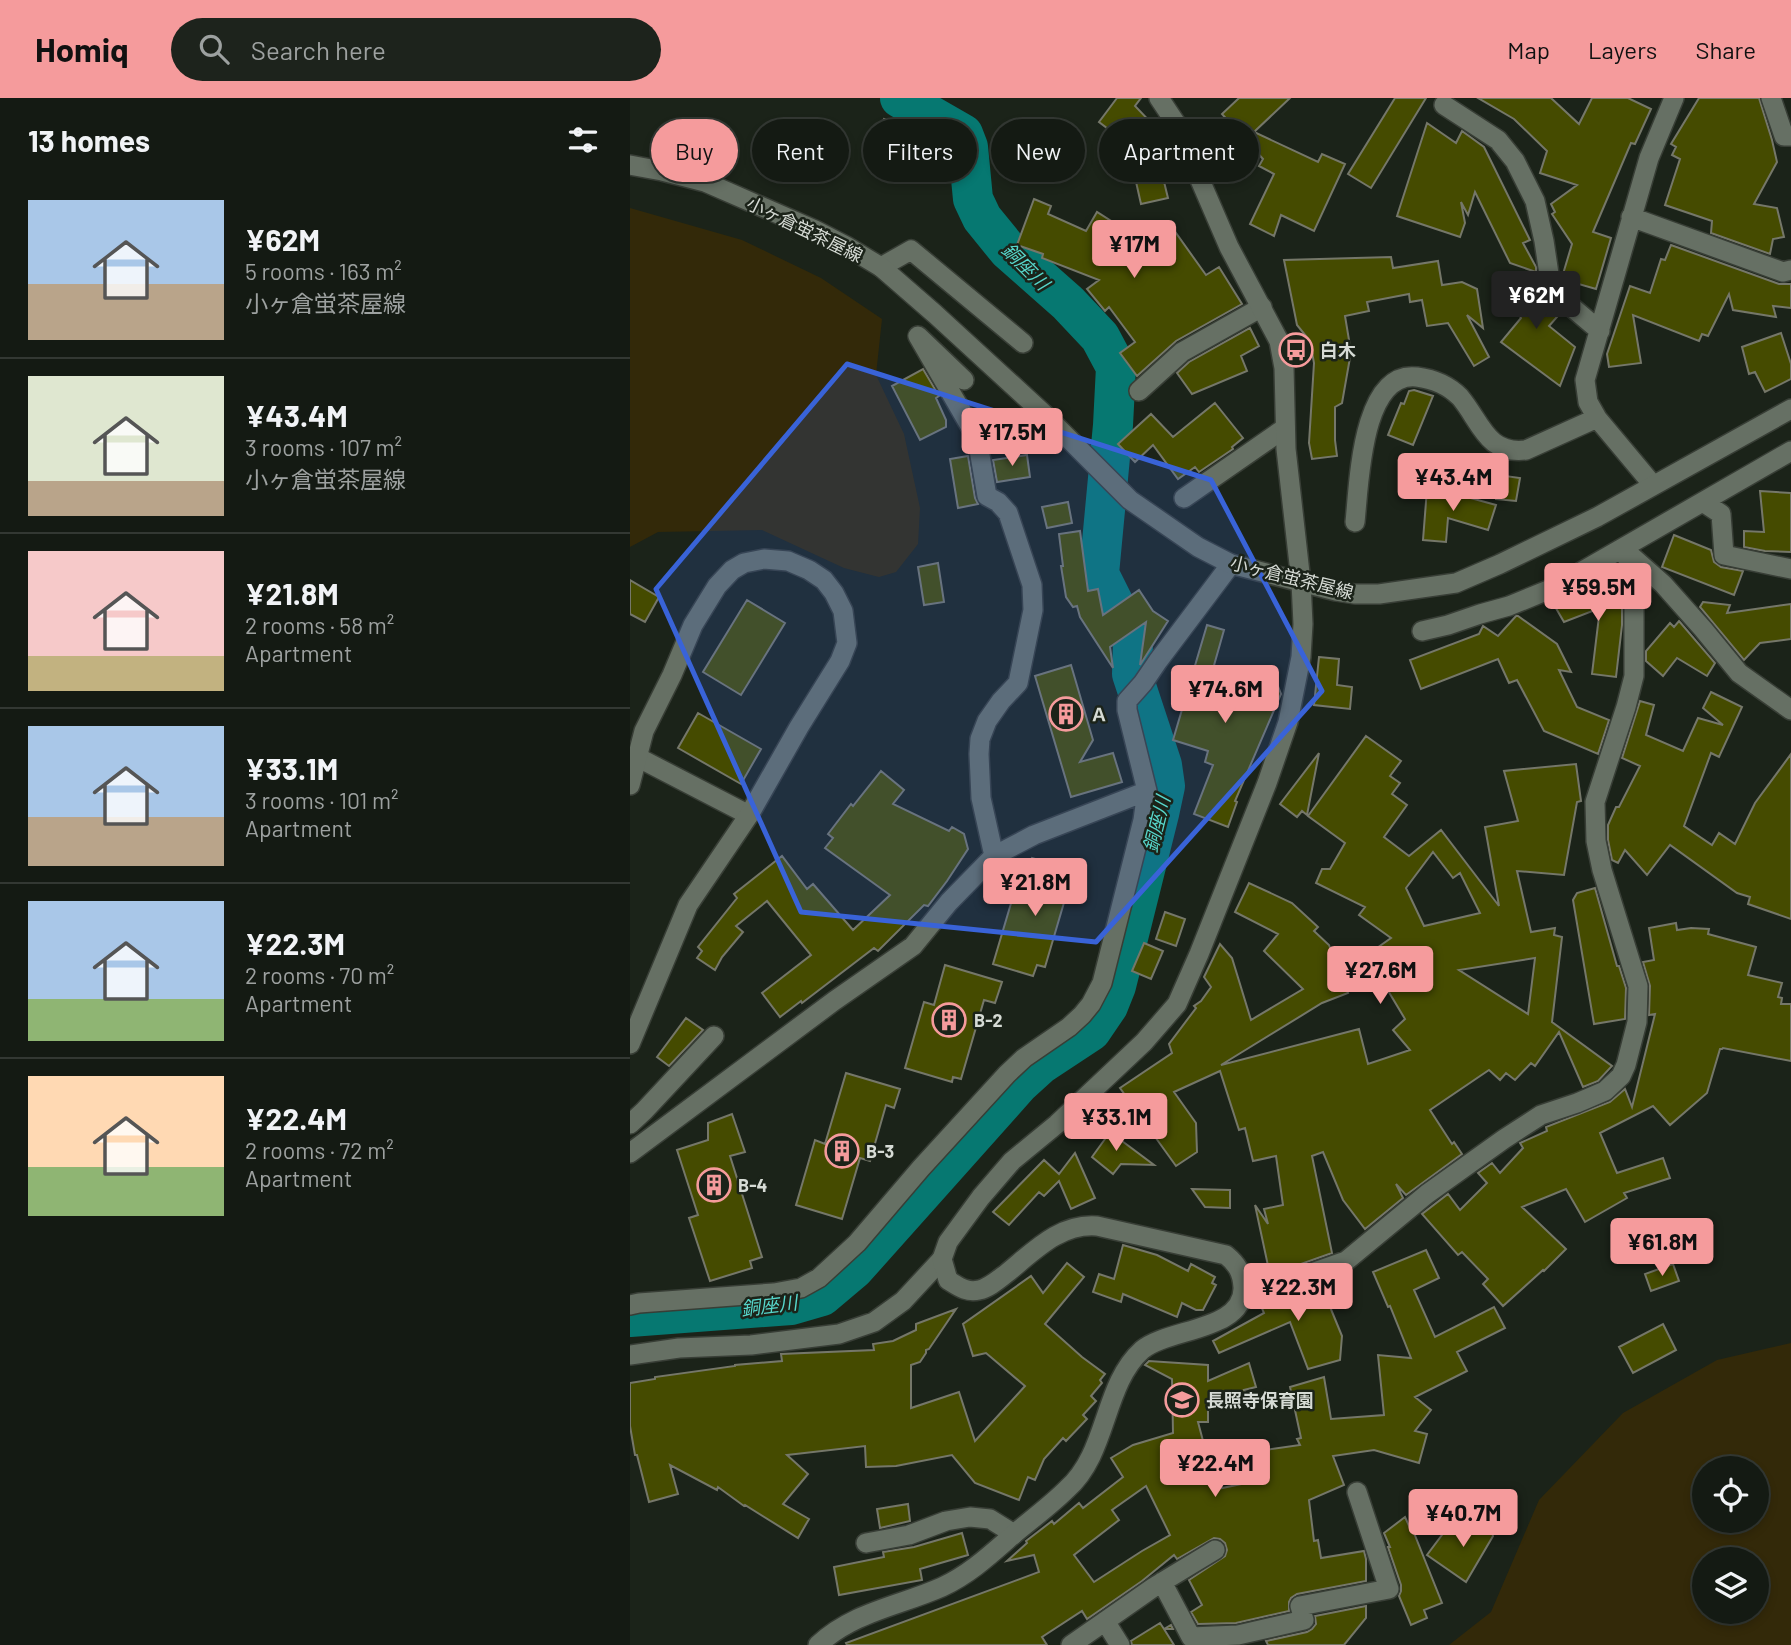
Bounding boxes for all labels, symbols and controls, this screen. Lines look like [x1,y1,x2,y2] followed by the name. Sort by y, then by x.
[171,18,661,81] search box
[35,29,129,69] text: Homiq
[195,30,233,68] icon: search
[251,34,386,65] text: Search here
[1507,35,1550,64] text: Map
[1588,35,1657,64] text: Layers
[1695,35,1756,64] text: Share
[651,119,738,182] chip: Buy
[752,119,849,182] chip: Rent
[863,119,977,182] chip: Filters
[991,119,1085,182] chip: New
[1099,119,1259,182] chip: Apartment
[564,121,602,159] icon: filters
[28,122,150,158] text: 13 homes
[744,191,866,267] street label: 小ヶ倉蛍茶屋線
[1093,220,1175,280] pin: ¥17M
[245,221,320,257] text: ¥62M
[84,228,168,312] icon: home
[1108,229,1160,257] text: ¥17M
[998,238,1056,296] water label: 銅座川
[245,257,402,285] text: 5 rooms · 163 m²
[1495,272,1577,331] pin: ¥62M
[1507,280,1565,308] text: ¥62M
[245,289,406,317] text: 小ヶ倉蛍茶屋線
[1277,331,1315,369] bus stop icon: 白木
[1320,339,1356,361] place label: 白木
[245,397,348,433] text: ¥43.4M
[84,404,168,488] icon: home
[955,408,1069,468] pin: ¥17.5M
[978,417,1046,445] text: ¥17.5M
[245,433,402,461] text: 3 rooms · 107 m²
[1396,454,1510,513] pin: ¥43.4M
[1414,462,1492,490] text: ¥43.4M
[245,465,406,493] text: 小ヶ倉蛍茶屋線
[1228,551,1356,603] street label: 小ヶ倉蛍茶屋線
[1541,564,1655,623] pin: ¥59.5M
[1560,572,1636,600] text: ¥59.5M
[245,575,339,611] text: ¥21.8M
[84,579,168,663] icon: home
[245,611,394,639] text: 2 rooms · 58 m²
[245,639,352,667] text: Apartment
[1168,666,1282,725] pin: ¥74.6M
[1187,674,1263,702] text: ¥74.6M
[1047,695,1085,733] building icon: Ａ
[1090,703,1108,725] place label: Ａ
[245,750,338,786] text: ¥33.1M
[84,754,168,838] icon: home
[245,786,398,814] text: 3 rooms · 101 m²
[1138,792,1175,854] water label: 銅座川
[245,814,352,842] text: Apartment
[978,858,1092,918] pin: ¥21.8M
[999,867,1071,895] text: ¥21.8M
[245,925,345,961] text: ¥22.3M
[84,929,168,1013] icon: home
[1323,946,1437,1006] pin: ¥27.6M
[1343,955,1417,983] text: ¥27.6M
[245,961,394,989] text: 2 rooms · 70 m²
[245,989,352,1017] text: Apartment
[930,1001,968,1039] building icon: B-2
[974,1009,1003,1031] place label: B-2
[1059,1094,1173,1153] pin: ¥33.1M
[245,1100,347,1136] text: ¥22.4M
[1080,1102,1152,1130] text: ¥33.1M
[84,1104,168,1188] icon: home
[823,1132,861,1170] building icon: B-3
[245,1136,394,1164] text: 2 rooms · 72 m²
[866,1140,894,1162] place label: B-3
[245,1164,352,1192] text: Apartment
[695,1166,733,1204] building icon: B-4
[738,1174,768,1196] place label: B-4
[1605,1218,1719,1278] pin: ¥61.8M
[1626,1227,1698,1255] text: ¥61.8M
[1241,1264,1355,1323] pin: ¥22.3M
[1260,1272,1336,1300] text: ¥22.3M
[739,1290,801,1320] water label: 銅座川
[1163,1381,1201,1419] school or university icon: 長照寺保育園
[1206,1389,1314,1411] place label: 長照寺保育園
[1158,1440,1272,1499] pin: ¥22.4M
[1176,1448,1254,1476] text: ¥22.4M
[1692,1456,1769,1624] map controls
[1692,1456,1769,1533] button: locate
[1406,1490,1520,1549] pin: ¥40.7M
[1425,1498,1501,1526] text: ¥40.7M
[1692,1547,1769,1624] button: layers

